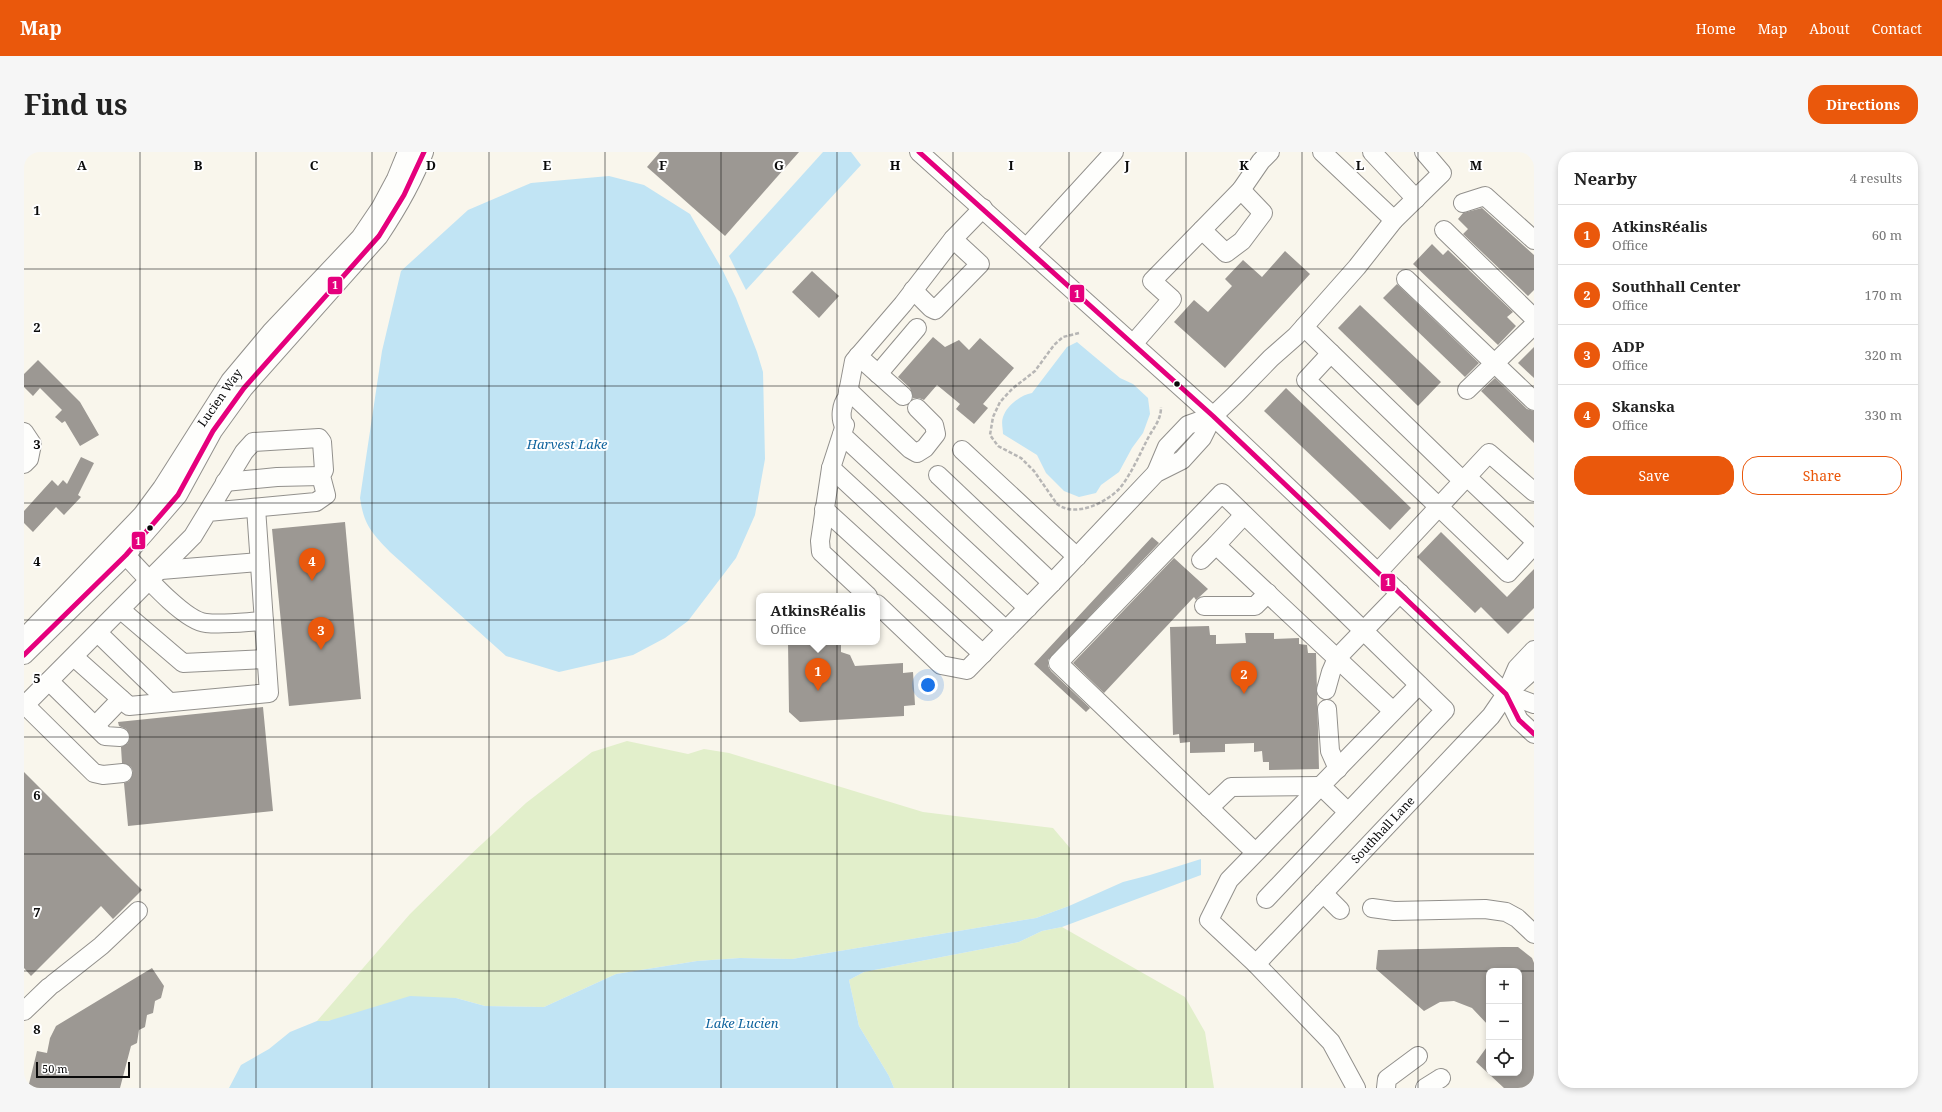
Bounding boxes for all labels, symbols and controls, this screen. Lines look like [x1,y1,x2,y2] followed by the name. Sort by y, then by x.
[20,15,62,41] text: Map
[1696,19,1736,38] text: Home
[1758,19,1787,38] text: Map
[1809,19,1850,38] text: About
[1872,19,1922,38] text: Contact
[24,85,128,123] text: Find us
[1808,85,1918,124] button: Directions
[77,156,87,174] text: A
[194,156,203,174] text: B
[310,156,319,174] text: C
[426,156,436,174] text: D
[543,156,552,174] text: E
[659,156,667,174] text: F
[774,156,784,174] text: G
[890,156,901,174] text: H
[1008,156,1014,174] text: I
[1123,156,1130,174] text: J
[1239,156,1249,174] text: K
[1356,156,1365,174] text: L
[1470,156,1483,174] text: M
[1574,167,1637,190] text: Nearby
[1850,169,1902,187] text: 4 results
[33,201,41,219] text: 1
[1612,216,1707,236] text: AtkinsRéalis
[1583,226,1591,244] text: 1
[1872,226,1902,244] text: 60 m
[1612,236,1648,254] text: Office
[327,276,343,295] line badge: 1
[1612,276,1741,296] text: Southhall Center
[332,277,338,292] text: 1
[1069,284,1085,303] line badge: 1
[1074,286,1080,301] text: 1
[1583,286,1591,304] text: 2
[1865,286,1902,304] text: 170 m
[1612,296,1648,314] text: Office
[33,318,41,336] text: 2
[1612,336,1644,356] text: ADP
[1583,346,1591,364] text: 3
[1865,346,1902,364] text: 320 m
[1612,356,1648,374] text: Office
[193,365,246,430] street label: Lucien Way
[1172,379,1182,389] unlabelled marker
[1612,396,1675,416] text: Skanska
[1583,406,1591,424] text: 4
[1865,406,1902,424] text: 330 m
[1612,416,1648,434] text: Office
[33,435,41,453] text: 3
[526,435,608,453] water label: Harvest Lake
[1574,456,1734,495] button: Save
[1742,456,1902,495] button: Share
[145,523,155,533] unlabelled marker
[131,531,146,550] line badge: 1
[135,533,141,548] text: 1
[299,548,325,581] pin: 4
[33,552,41,570] text: 4
[1380,573,1396,592] line badge: 1
[1385,574,1391,589] text: 1
[756,593,880,645] popup
[770,600,866,620] text: AtkinsRéalis
[308,617,334,650] pin: 3
[770,620,806,638] text: Office
[805,658,831,691] pin: 1
[1231,661,1257,694] pin: 2
[33,669,41,687] text: 5
[918,675,938,695] your location
[33,786,41,804] text: 6
[1347,792,1418,867] street label: Southhall Lane
[33,903,41,921] text: 7
[1486,968,1522,1076] map controls
[1486,968,1522,1004] button: +
[1486,1004,1522,1040] button: −
[705,1014,779,1032] water label: Lake Lucien
[33,1020,41,1038] text: 8
[1486,1040,1522,1076] button: locate
[36,1060,130,1079] scale bar
[42,1061,68,1076] text: 50 m

